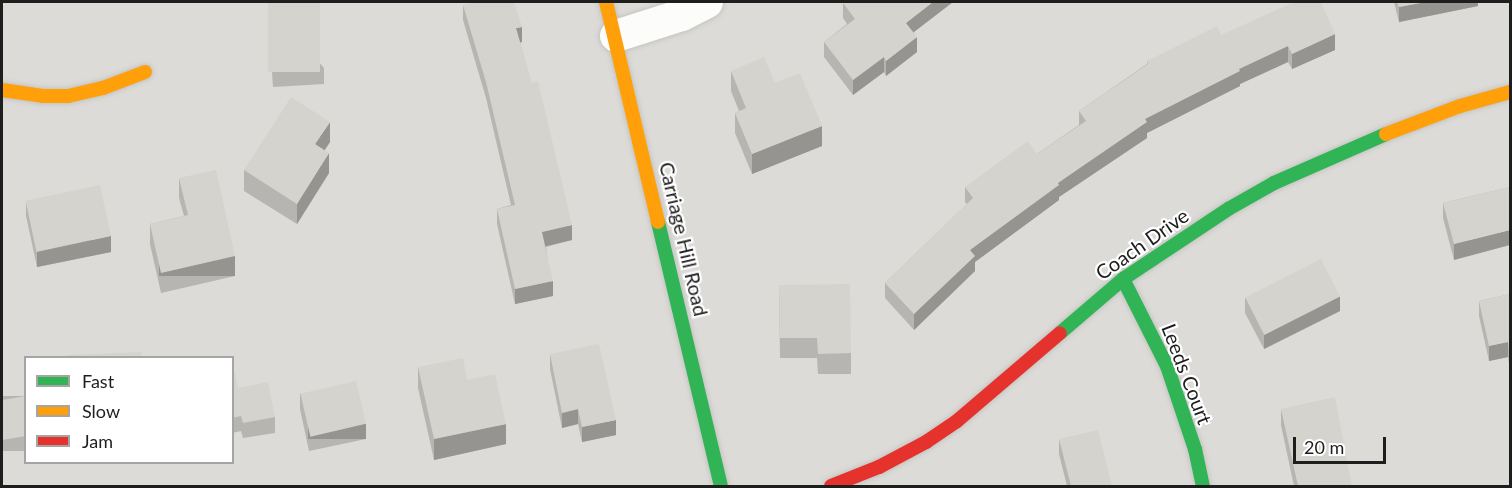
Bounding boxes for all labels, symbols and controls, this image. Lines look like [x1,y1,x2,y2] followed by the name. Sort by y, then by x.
[655,160,713,318] street label: Carriage Hill Road
[1091,203,1193,285] street label: Coach Drive
[1157,320,1217,428] street label: Leeds Court
[24,356,234,464] legend
[82,370,114,392] text: Fast
[82,400,120,422] text: Slow
[1296,425,1389,463] scale bar
[82,430,113,452] text: Jam
[1304,436,1344,458] text: 20 m

